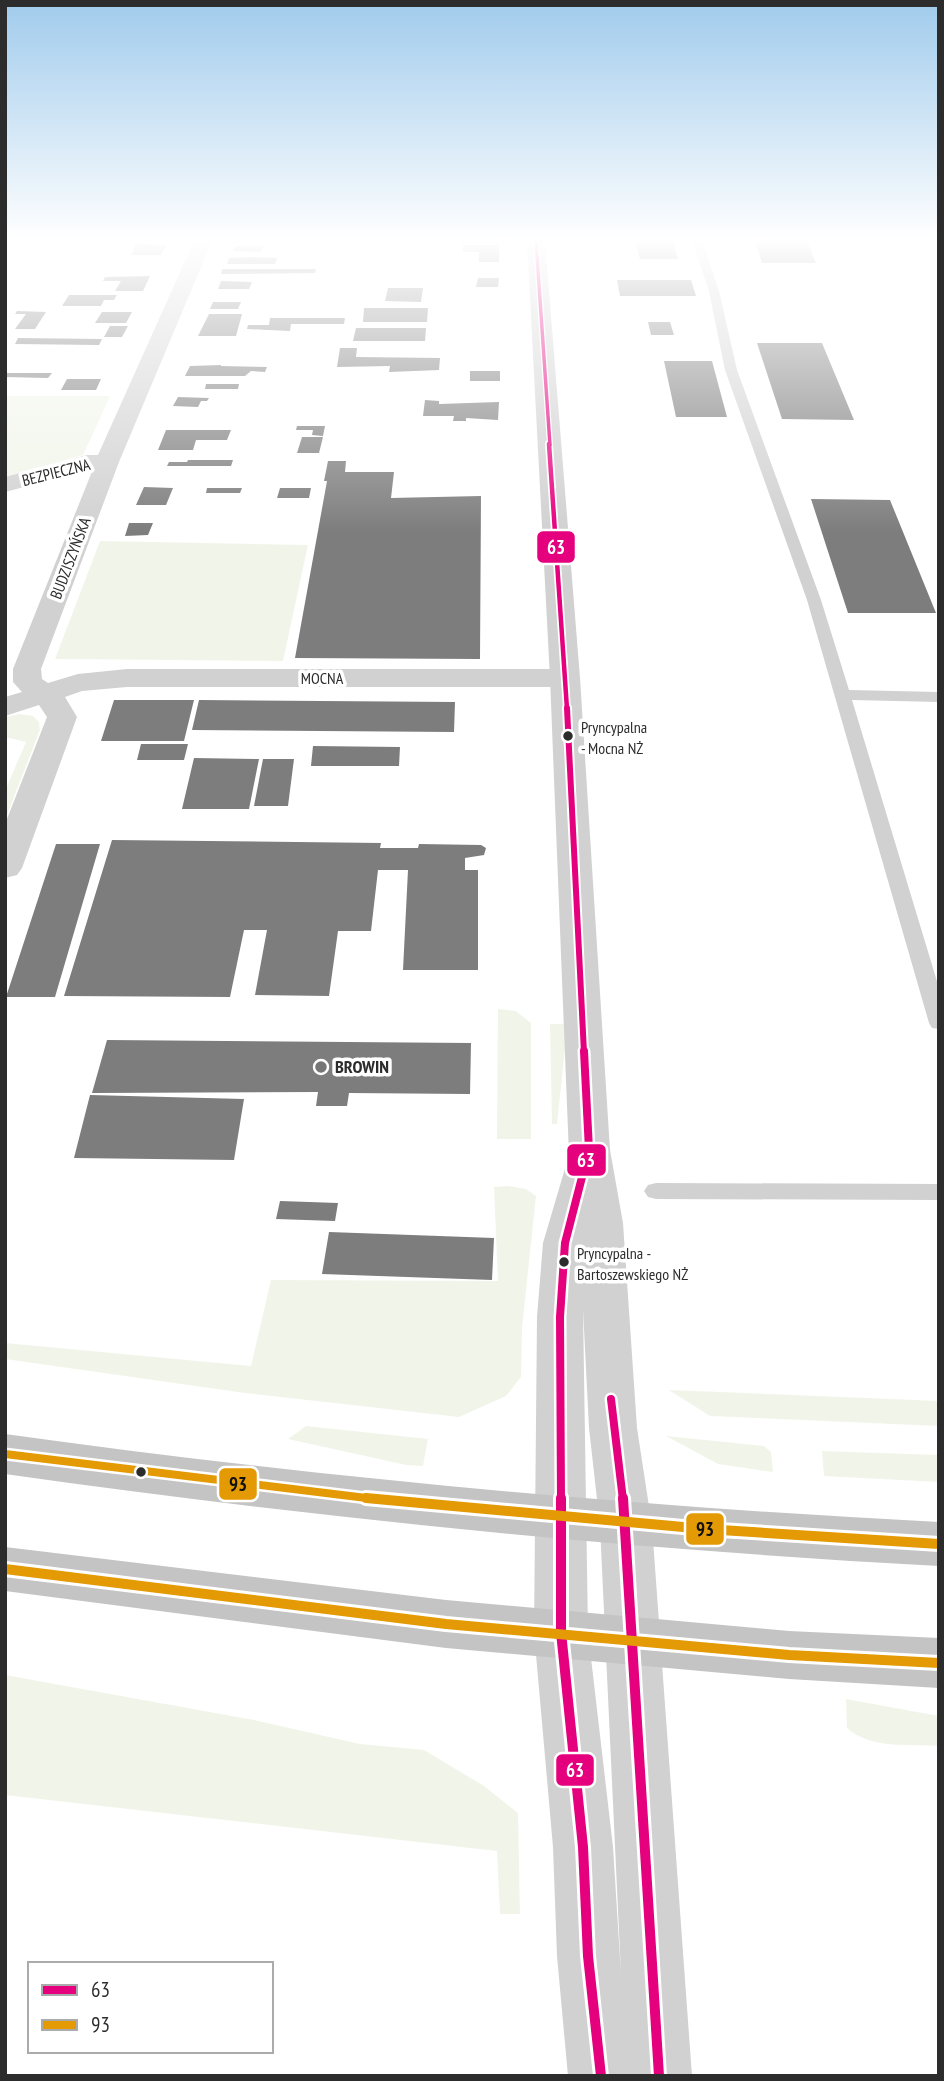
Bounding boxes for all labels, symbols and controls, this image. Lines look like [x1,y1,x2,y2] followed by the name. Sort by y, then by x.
[20,454,92,490] street label: BEZPIECZNA
[45,514,95,602] street label: BUDZISZYŃSKA
[536,530,576,564] line badge: 63
[547,535,565,559] text: 63
[301,668,344,688] street label: MOCNA
[581,717,647,758] place label: Pryncypalna - Mocna NŻ
[561,729,575,743] marker: Pryncypalna - Mocna NŻ
[335,1055,389,1078] place label: BROWIN
[313,1059,329,1075] marker: BROWIN
[566,1143,607,1177] line badge: 63
[577,1148,595,1172] text: 63
[577,1243,688,1284] place label: Pryncypalna - Bartoszewskiego NŻ
[557,1255,571,1269] marker: Pryncypalna - Bartoszewskiego NŻ
[134,1465,148,1479] unlabelled marker
[218,1467,258,1501] line badge: 93
[229,1472,247,1496] text: 93
[685,1512,725,1546] line badge: 93
[696,1517,714,1541] text: 93
[555,1753,595,1787] line badge: 63
[566,1758,584,1782] text: 63
[28,1962,273,2053] legend
[91,1976,110,2003] text: 63
[91,2011,110,2038] text: 93

